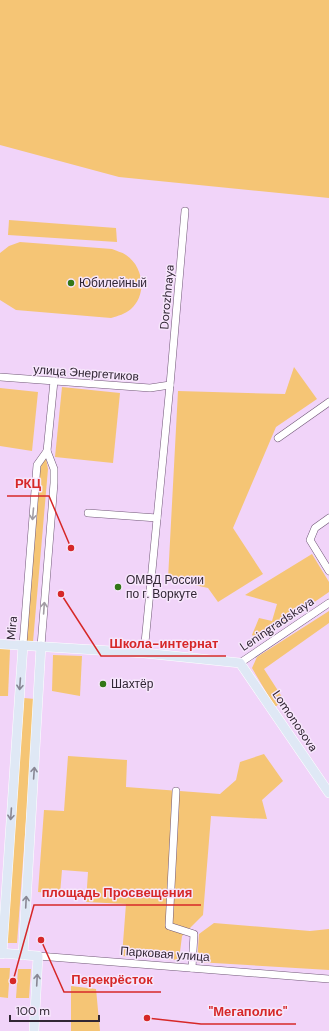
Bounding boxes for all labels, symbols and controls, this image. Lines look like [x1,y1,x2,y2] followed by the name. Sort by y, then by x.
[156,264,178,330] street label: Dorozhnaya
[79,275,147,291] place label: Юбилейный
[66,278,76,288] marker: Юбилейный
[33,361,139,385] street label: улица Энергетиков
[7,471,49,496] callout: РКЦ
[15,475,42,492] text: РКЦ
[30,508,37,521] one-way arrow
[126,572,204,602] place label: ОМВД России по г. Воркуте
[113,582,123,592] marker: ОМВД России по г. Воркуте
[237,593,317,655] street label: Leningradskaya
[41,602,48,615] one-way arrow
[3,615,21,641] street label: Mira
[101,631,226,656] callout: Школа-интернат
[110,635,218,652] text: Школа-интернат
[111,676,154,692] place label: Шахтёр
[16,677,24,690] one-way arrow
[98,679,108,689] marker: Шахтёр
[269,687,321,755] street label: Lomonosova
[30,767,37,780] one-way arrow
[8,807,15,820] one-way arrow
[34,880,201,905] callout: площадь Просвещения
[42,884,192,901] text: площадь Просвещения
[22,896,29,909] one-way arrow
[120,943,211,965] street label: Парковая улица
[64,967,161,992] callout: Перекрёсток
[71,971,153,988] text: Перекрёсток
[33,974,40,987] one-way arrow
[10,997,99,1023] scale bar
[201,999,296,1024] callout: "Мегаполис"
[16,1003,50,1019] text: 100 m
[208,1003,288,1020] text: "Мегаполис"

